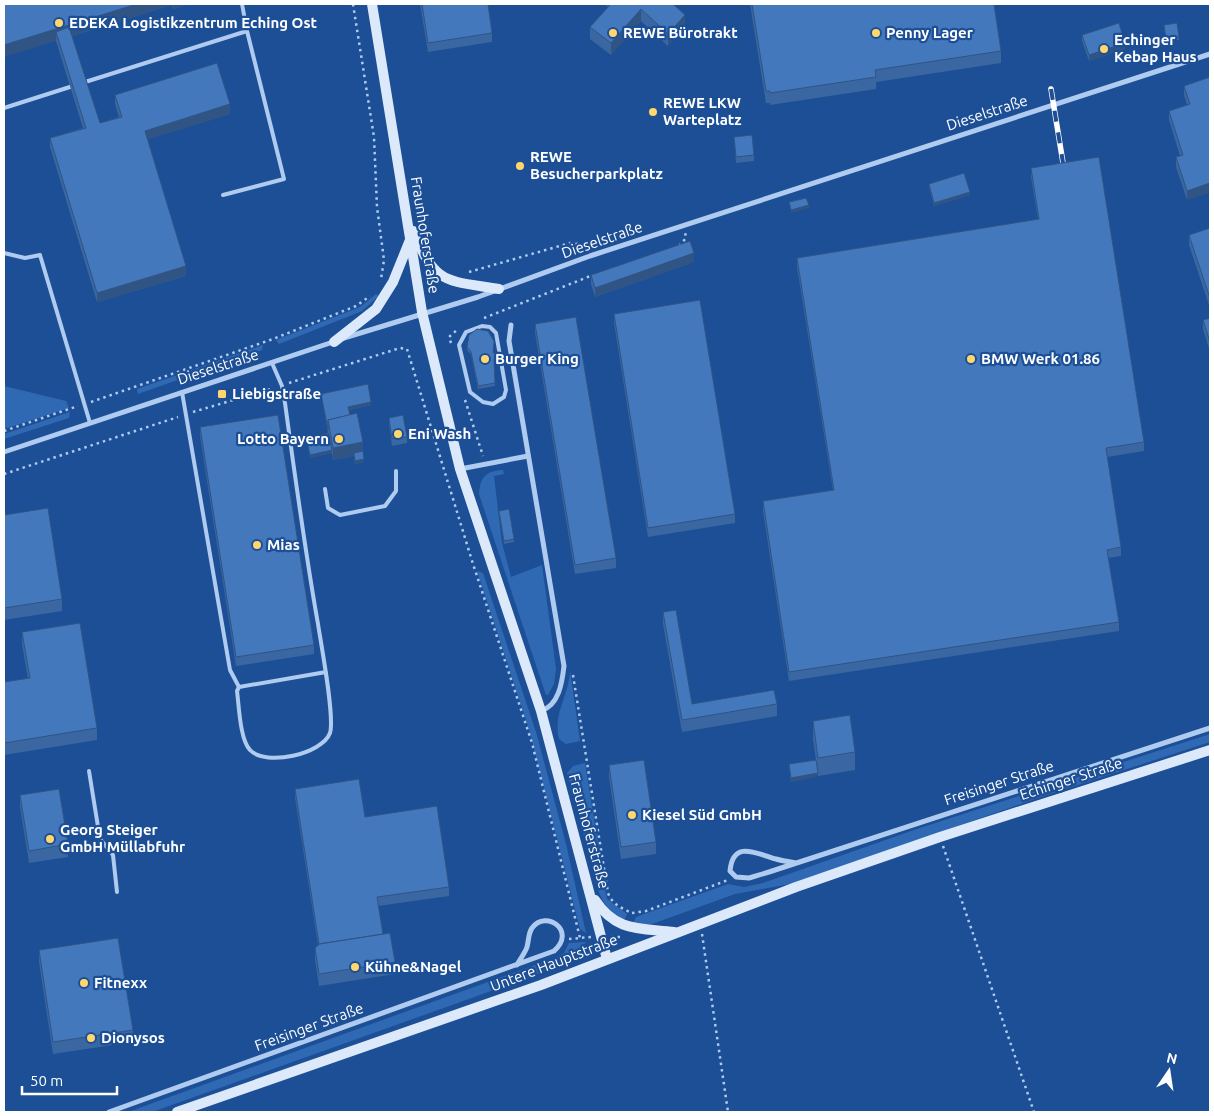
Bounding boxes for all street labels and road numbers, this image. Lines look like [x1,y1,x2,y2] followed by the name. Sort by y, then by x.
[944,91,1030,134] street label: Dieselstraße
[408,175,443,295] street label: Fraunhoferstraße
[559,218,644,261] street label: Dieselstraße
[175,345,261,388] street label: Dieselstraße
[1018,754,1124,803] street label: Echinger Straße
[942,757,1056,808] street label: Freisinger Straße
[566,772,613,890] street label: Fraunhoferstraße
[488,930,620,995] street label: Untere Hauptstraße
[252,999,366,1054] street label: Freisinger Straße

